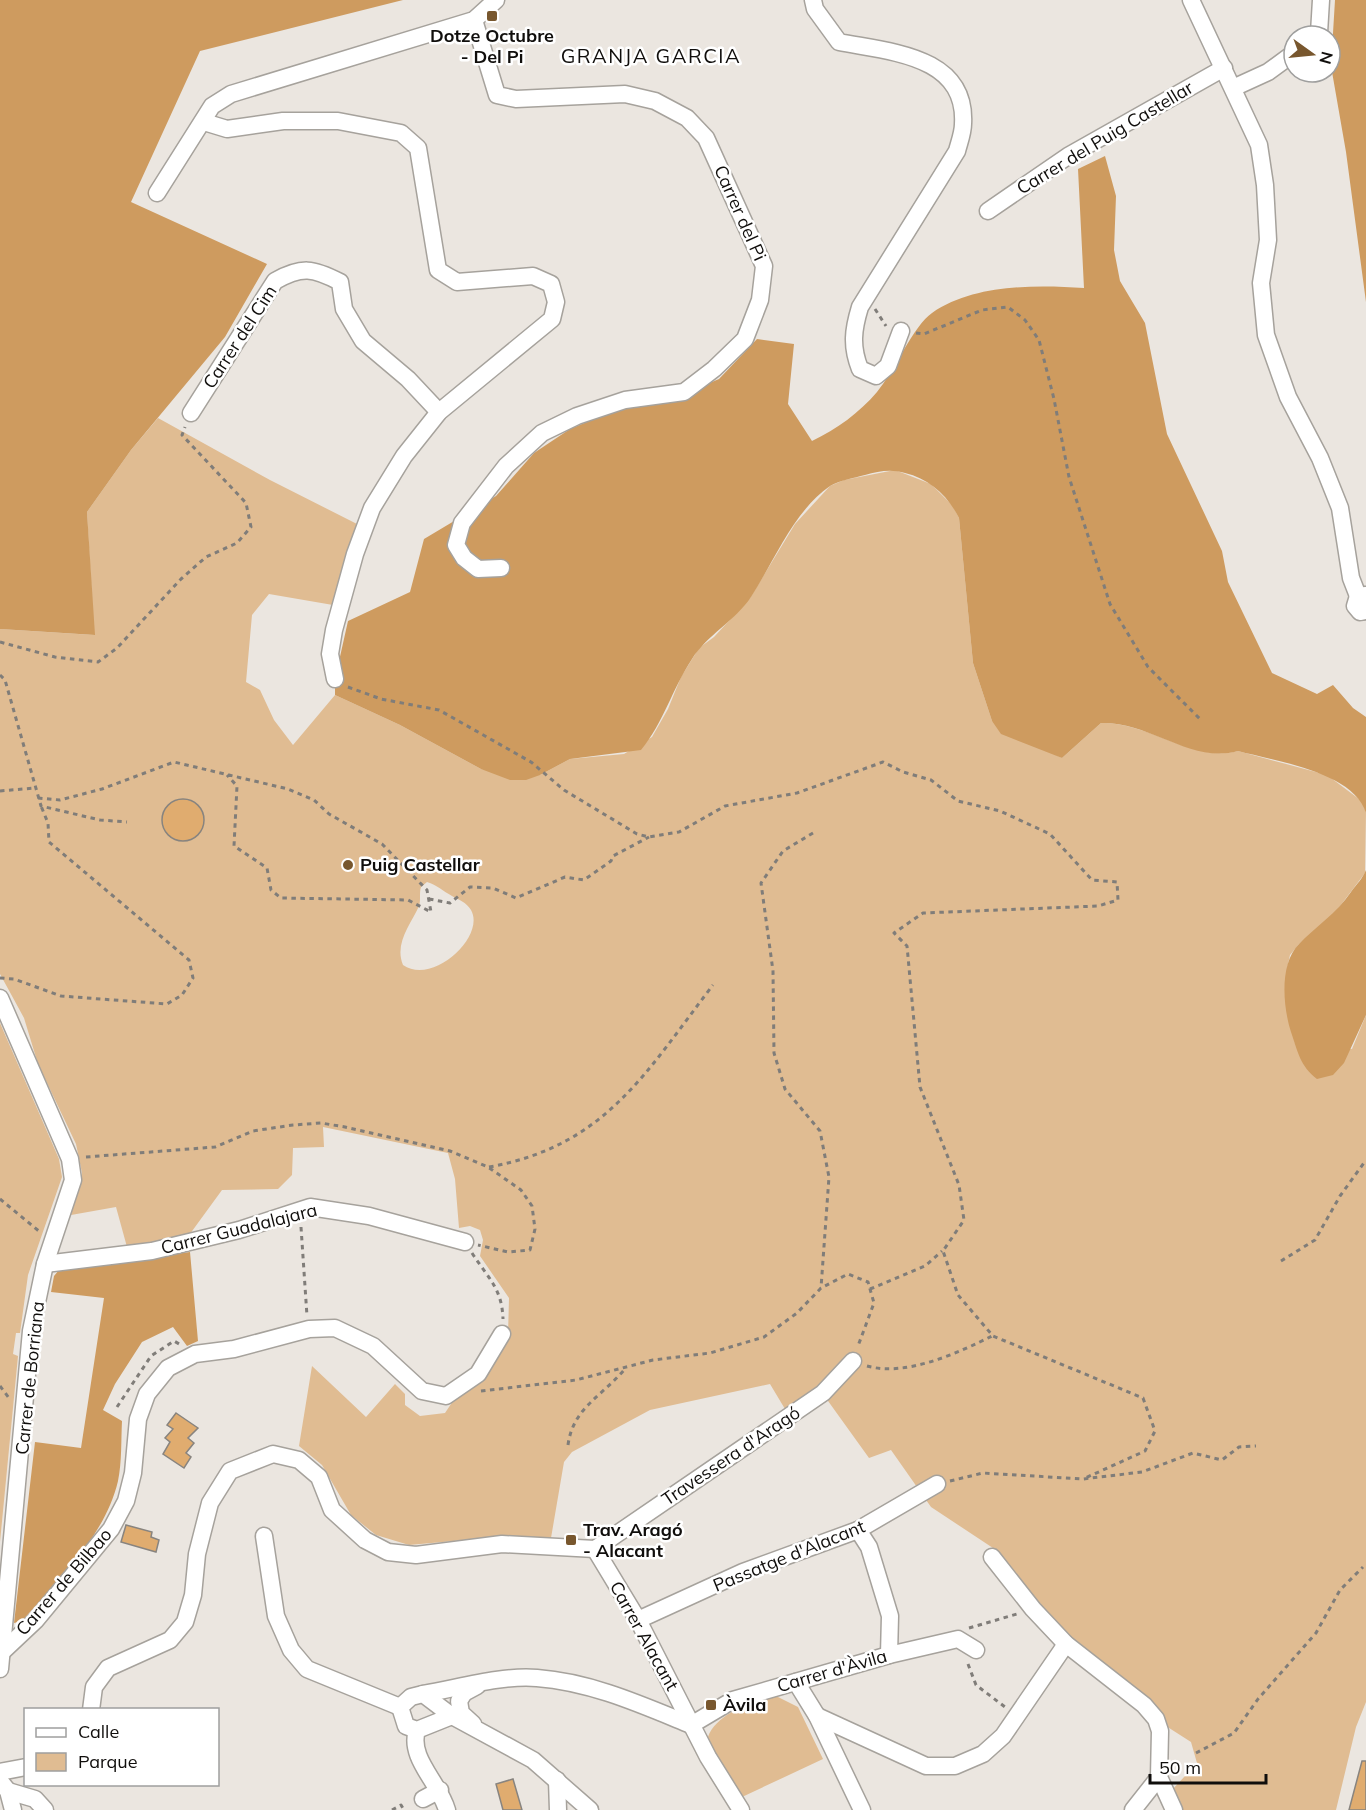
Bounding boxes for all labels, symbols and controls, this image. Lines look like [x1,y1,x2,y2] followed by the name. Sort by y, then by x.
[485,9,499,23] marker: Dotze Octubre - Del Pi
[430,24,554,68] place label: Dotze Octubre - Del Pi
[1282,24,1342,84] north arrow
[561,43,741,68] district label: GRANJA GARCIA
[1315,49,1338,66] text: N
[1012,76,1198,199] street label: Carrer del Puig Castellar
[709,161,772,264] street label: Carrer del Pi
[198,281,282,393] street label: Carrer del Cim
[360,853,481,876] place label: Puig Castellar
[341,858,355,872] marker: Puig Castellar
[158,1198,319,1259] street label: Carrer Guadalajara
[10,1300,49,1456] street label: Carrer de Borriana
[657,1401,804,1510] street label: Travessera d'Aragó
[709,1515,868,1597] street label: Passatge d'Alacant
[583,1518,683,1562] place label: Trav. Aragó - Alacant
[11,1523,117,1640] street label: Carrer de Bilbao
[564,1533,578,1547] marker: Trav. Aragó - Alacant
[605,1577,684,1695] street label: Carrer Alacant
[774,1644,889,1697] street label: Carrer d'Àvila
[723,1693,766,1716] place label: Àvila
[704,1698,718,1712] marker: Àvila
[24,1708,219,1786] legend
[78,1720,119,1743] text: Calle
[1150,1747,1266,1785] scale bar
[78,1750,137,1773] text: Parque
[1159,1756,1201,1779] text: 50 m

